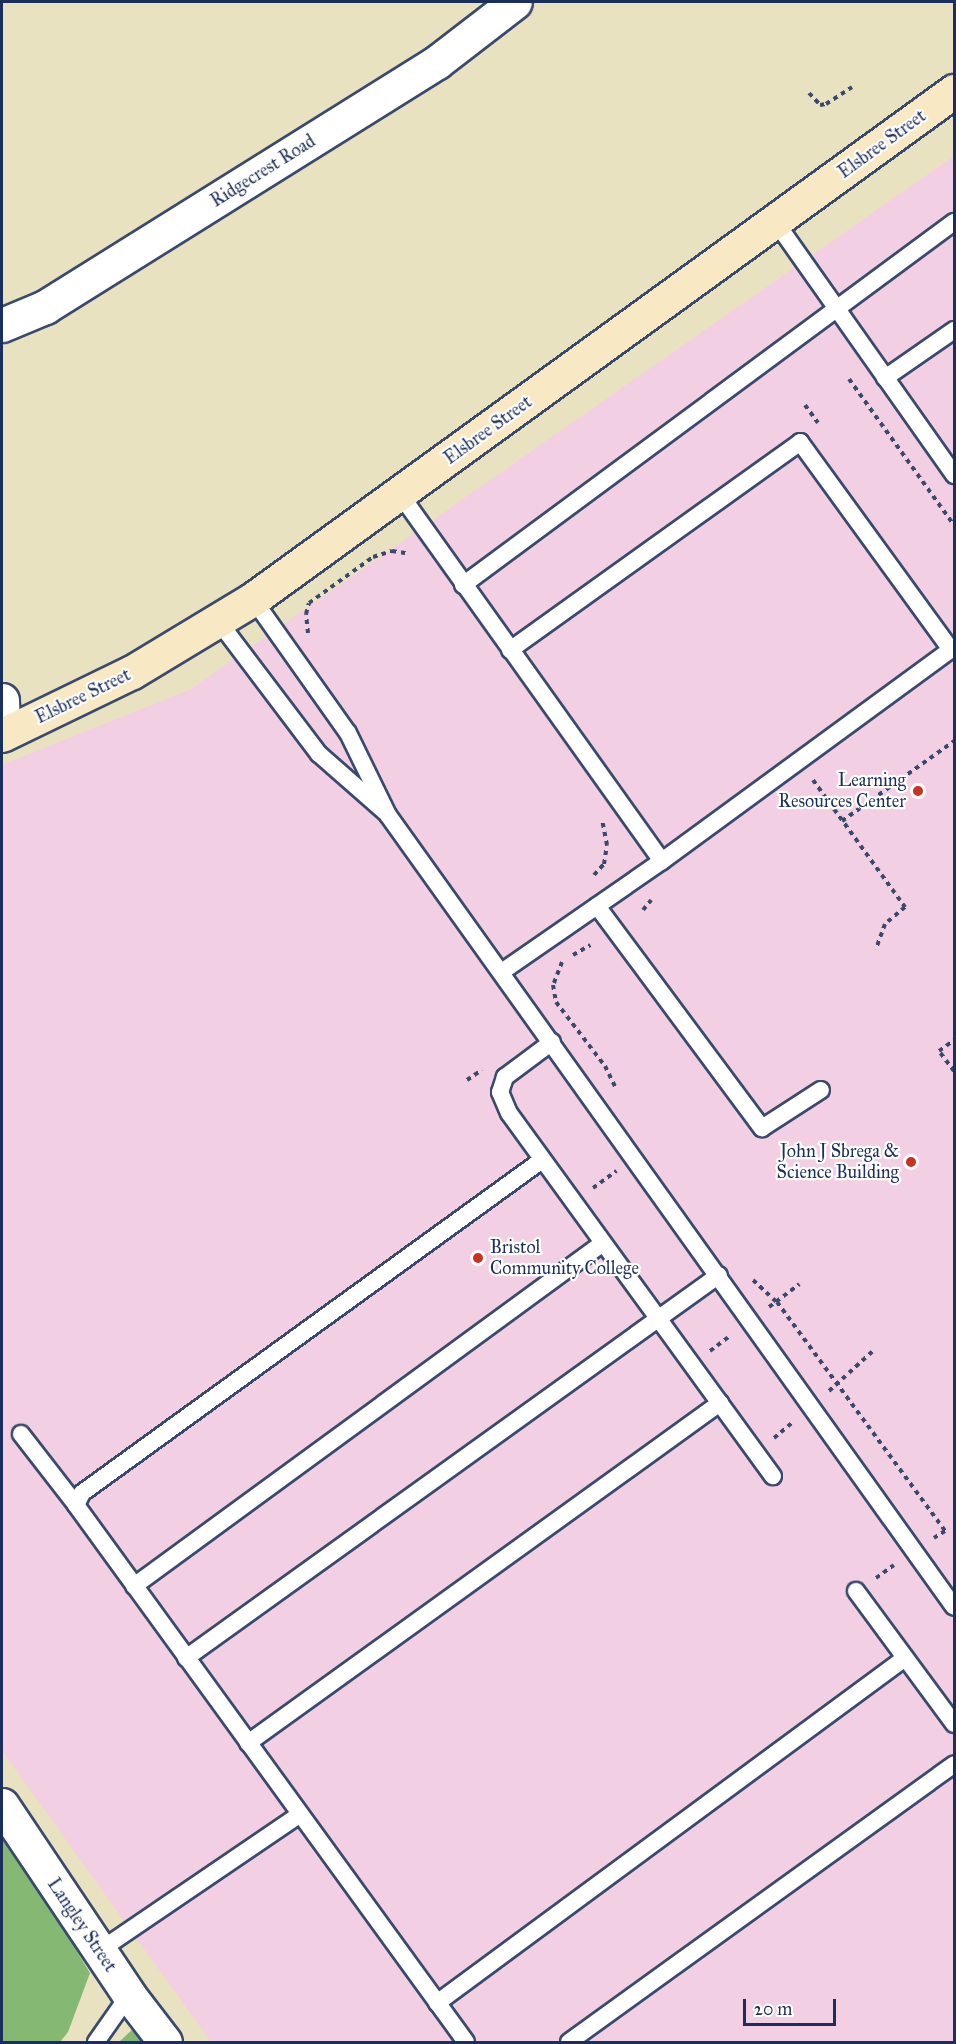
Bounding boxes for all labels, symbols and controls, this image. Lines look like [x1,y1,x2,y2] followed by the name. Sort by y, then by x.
[834,105,930,183] street label: Elsbree Street
[207,130,319,212] street label: Ridgecrest Road
[440,391,536,469] street label: Elsbree Street
[32,664,134,728] street label: Elsbree Street
[778,770,906,812] place label: Learning Resources Center
[911,784,925,798] marker: Learning Resources Center
[777,1141,899,1184] place label: John J Sbrega & Science Building
[904,1155,918,1169] marker: John J Sbrega & Science Building
[490,1237,639,1280] place label: Bristol Community College
[471,1251,485,1265] marker: Bristol Community College
[43,1874,121,1976] street label: Langley Street
[746,1987,839,2025] scale bar
[754,1998,792,2020] text: 20 m

